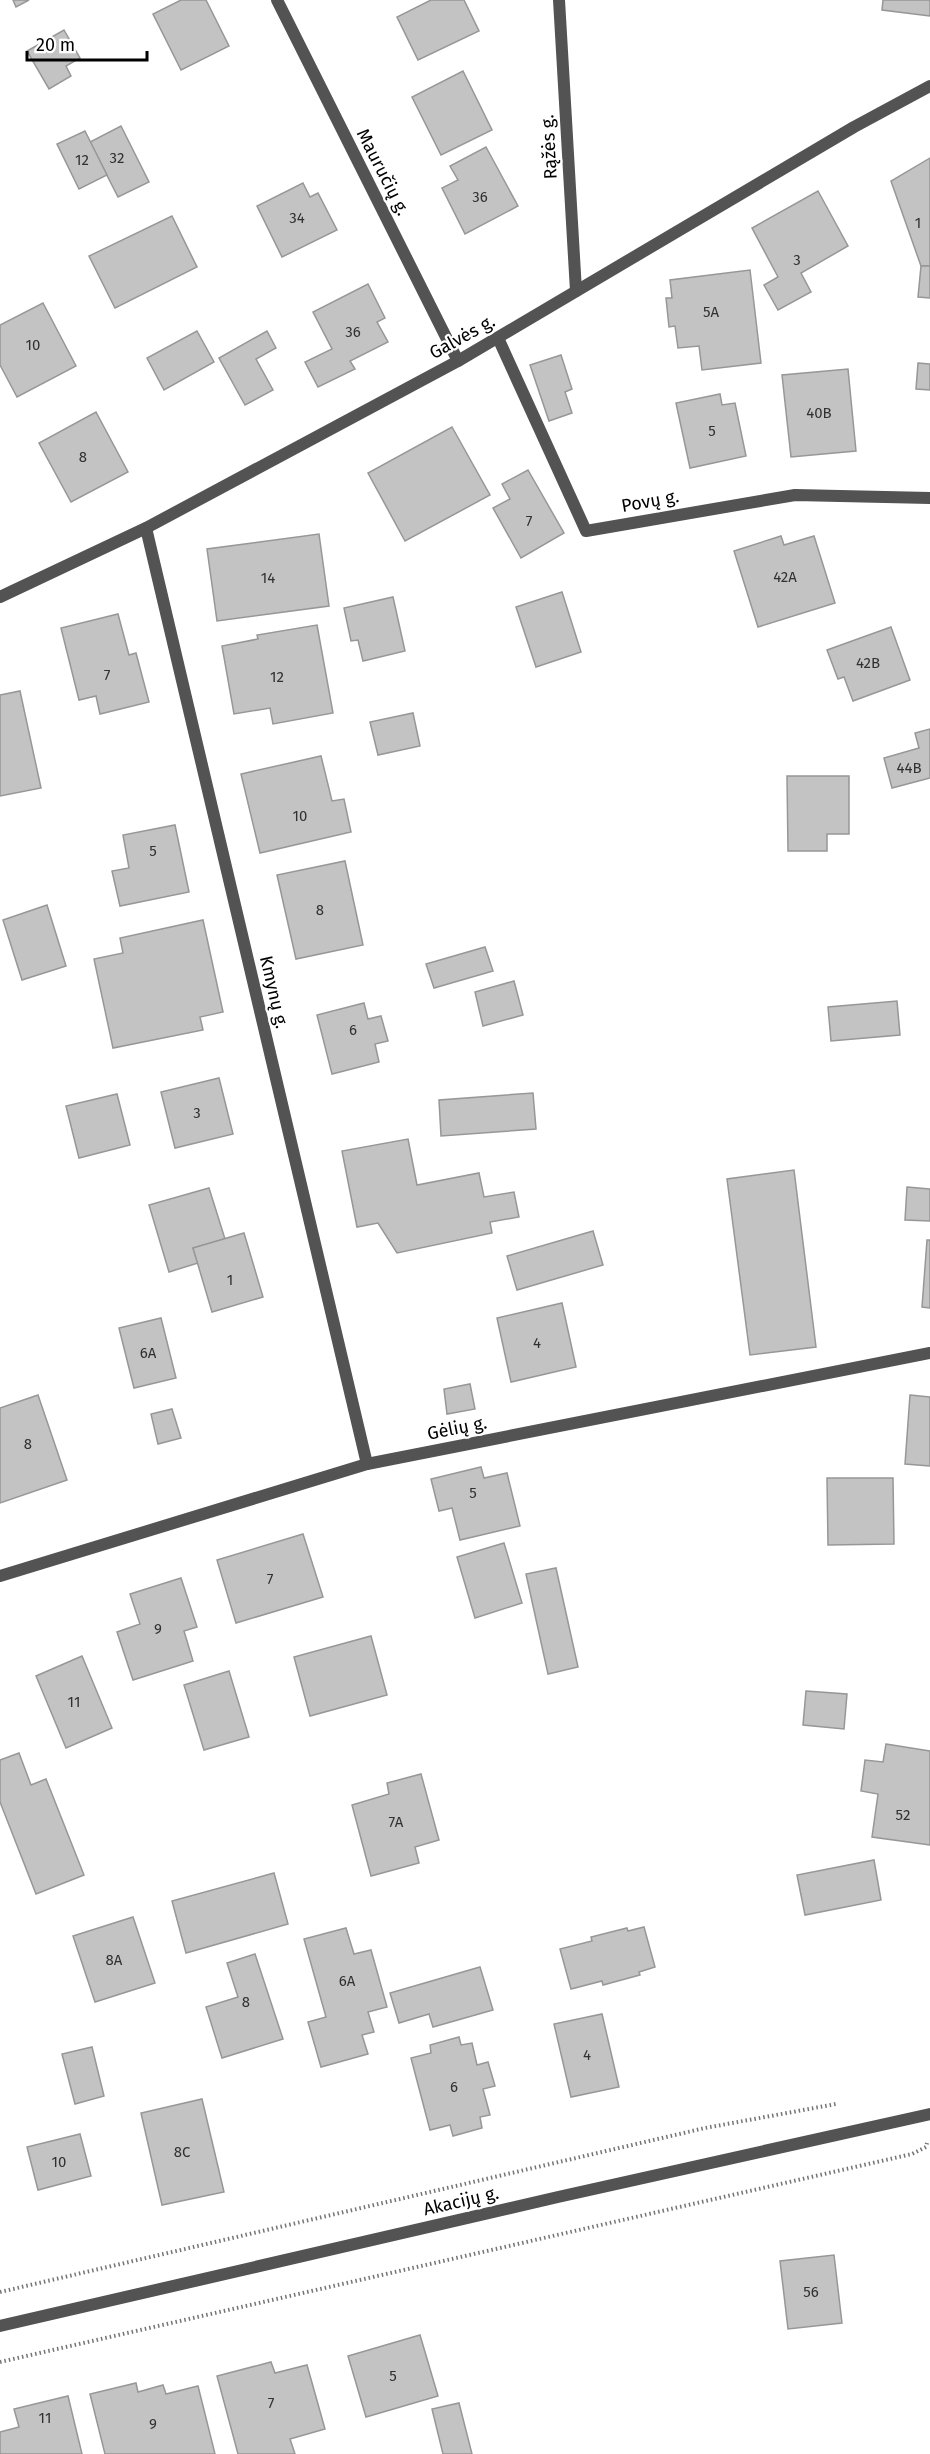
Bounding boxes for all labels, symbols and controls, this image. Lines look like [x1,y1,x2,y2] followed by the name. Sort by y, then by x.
[27,24,147,62] scale bar
[36,34,75,56] text: 20 m
[536,114,562,180] street label: Rąžės g.
[352,125,414,219] street label: Mauručių g.
[110,149,124,167] house number: 32
[75,151,89,169] house number: 12
[472,188,488,206] house number: 36
[289,209,305,227] house number: 34
[915,214,921,232] house number: 1
[793,251,801,269] house number: 3
[703,303,719,321] house number: 5A
[425,310,499,364] street label: Galvės g.
[345,323,361,341] house number: 36
[26,336,40,354] house number: 10
[806,404,832,422] house number: 40B
[708,422,716,440] house number: 5
[79,448,87,466] house number: 8
[619,485,681,517] street label: Povų g.
[526,512,533,530] house number: 7
[773,568,797,586] house number: 42A
[261,569,275,587] house number: 14
[856,654,880,672] house number: 42B
[104,666,111,684] house number: 7
[270,668,284,686] house number: 12
[896,759,922,777] house number: 44B
[293,807,307,825] house number: 10
[149,842,157,860] house number: 5
[316,901,324,919] house number: 8
[255,953,293,1031] street label: Kmynų g.
[349,1021,357,1039] house number: 6
[193,1104,201,1122] house number: 3
[227,1271,233,1289] house number: 1
[533,1334,541,1352] house number: 4
[140,1344,157,1362] house number: 6A
[425,1411,489,1445] street label: Gėlių g.
[24,1435,32,1453] house number: 8
[469,1484,477,1502] house number: 5
[267,1570,274,1588] house number: 7
[154,1620,162,1638] house number: 9
[68,1693,80,1711] house number: 11
[896,1806,910,1824] house number: 52
[389,1813,404,1831] house number: 7A
[106,1951,123,1969] house number: 8A
[339,1972,356,1990] house number: 6A
[242,1993,250,2011] house number: 8
[583,2046,591,2064] house number: 4
[450,2078,458,2096] house number: 6
[174,2143,191,2161] house number: 8C
[52,2153,66,2171] house number: 10
[421,2182,501,2220] street label: Akacijų g.
[803,2283,819,2301] house number: 56
[389,2367,397,2385] house number: 5
[268,2394,275,2412] house number: 7
[39,2409,51,2427] house number: 11
[149,2415,157,2433] house number: 9

